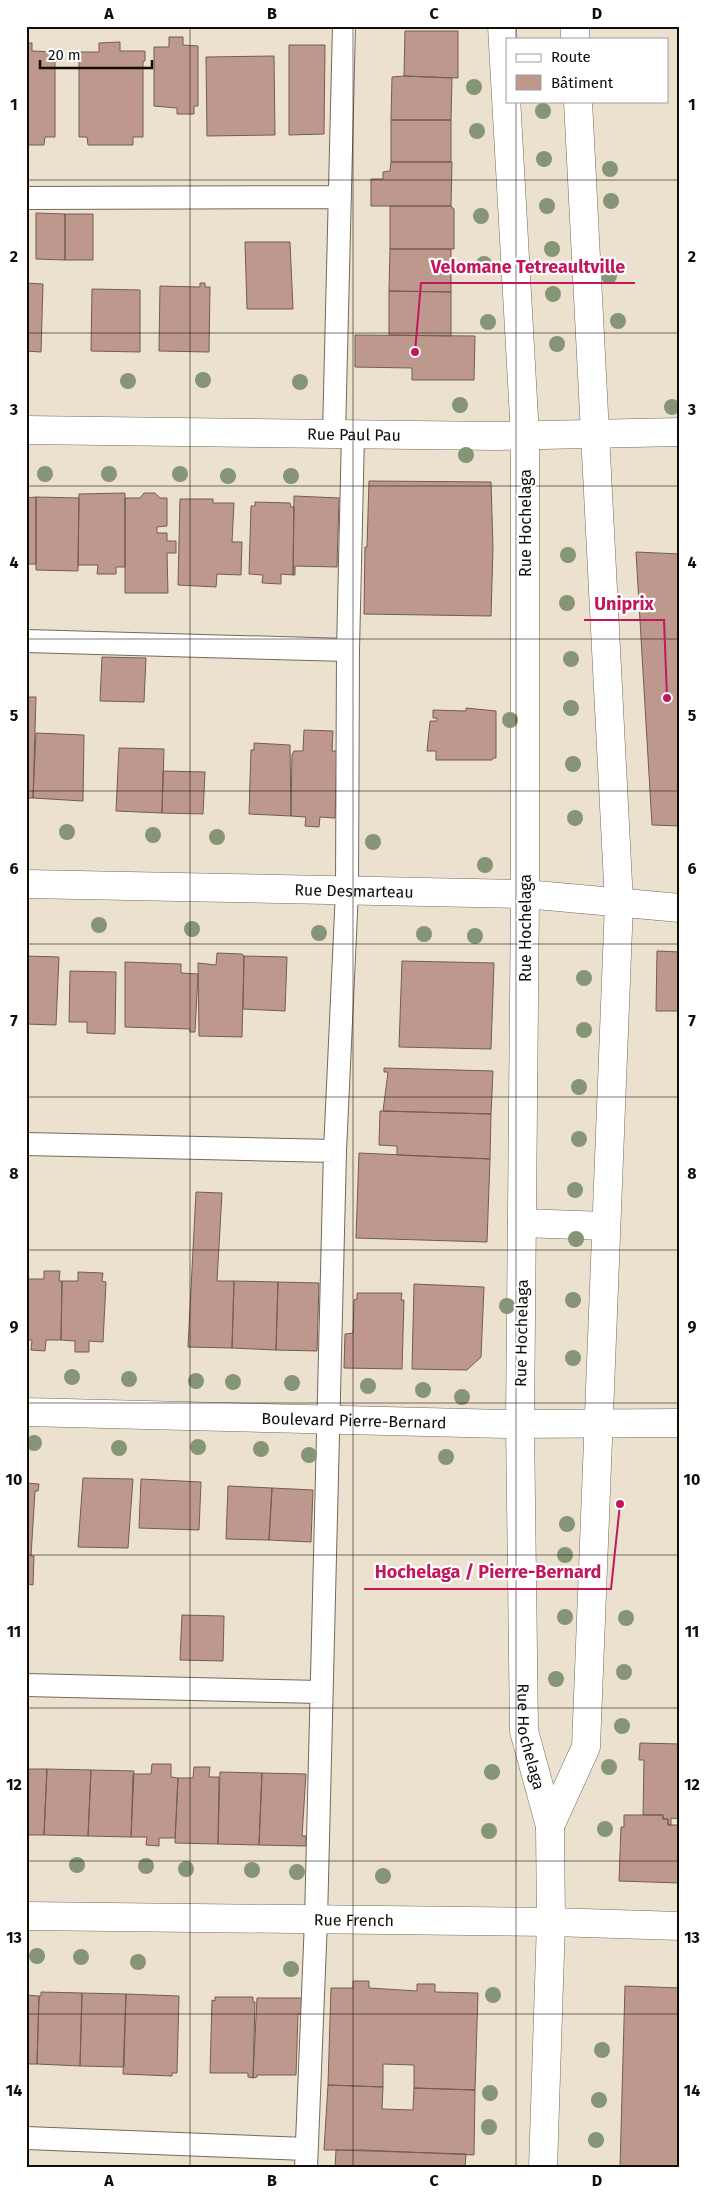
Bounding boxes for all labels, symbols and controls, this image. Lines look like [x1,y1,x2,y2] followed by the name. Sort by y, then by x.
[103,4,114,23] text: A
[267,4,277,23] text: B
[429,4,439,23] text: C
[592,4,602,23] text: D
[40,38,152,70] scale bar
[506,38,668,102] legend
[48,46,81,64] text: 20 m
[551,48,591,66] text: Route
[551,74,614,92] text: Bâtiment
[10,95,18,114] text: 1
[688,95,696,114] text: 1
[10,247,18,266] text: 2
[688,247,696,266] text: 2
[421,250,635,283] callout: Velomane Tetreaultville
[430,256,625,278] text: Velomane Tetreaultville
[9,400,18,419] text: 3
[687,400,696,419] text: 3
[307,425,401,445] street label: Rue Paul Pau
[516,469,535,577] street label: Rue Hochelaga
[9,553,19,572] text: 4
[687,553,697,572] text: 4
[584,587,664,620] callout: Uniprix
[594,593,655,615] text: Uniprix
[10,706,19,725] text: 5
[688,706,697,725] text: 5
[9,859,19,878] text: 6
[687,859,697,878] text: 6
[516,874,535,982] street label: Rue Hochelaga
[294,880,414,902] street label: Rue Desmarteau
[10,1011,18,1030] text: 7
[688,1011,696,1030] text: 7
[9,1164,19,1183] text: 8
[687,1164,697,1183] text: 8
[511,1279,532,1387] street label: Rue Hochelaga
[10,1317,19,1336] text: 9
[688,1317,697,1336] text: 9
[261,1409,447,1433] street label: Boulevard Pierre-Bernard
[6,1470,22,1489] text: 10
[684,1470,700,1489] text: 10
[364,1556,611,1589] callout: Hochelaga / Pierre-Bernard
[375,1561,601,1583] text: Hochelaga / Pierre-Bernard
[7,1622,21,1641] text: 11
[685,1622,699,1641] text: 11
[513,1683,549,1792] street label: Rue Hochelaga
[6,1775,22,1794] text: 12
[684,1775,700,1794] text: 12
[314,1910,394,1930] street label: Rue French
[6,1928,22,1947] text: 13
[684,1928,700,1947] text: 13
[6,2081,22,2100] text: 14
[684,2081,700,2100] text: 14
[103,2171,114,2190] text: A
[267,2171,277,2190] text: B
[429,2171,439,2190] text: C
[592,2171,602,2190] text: D

